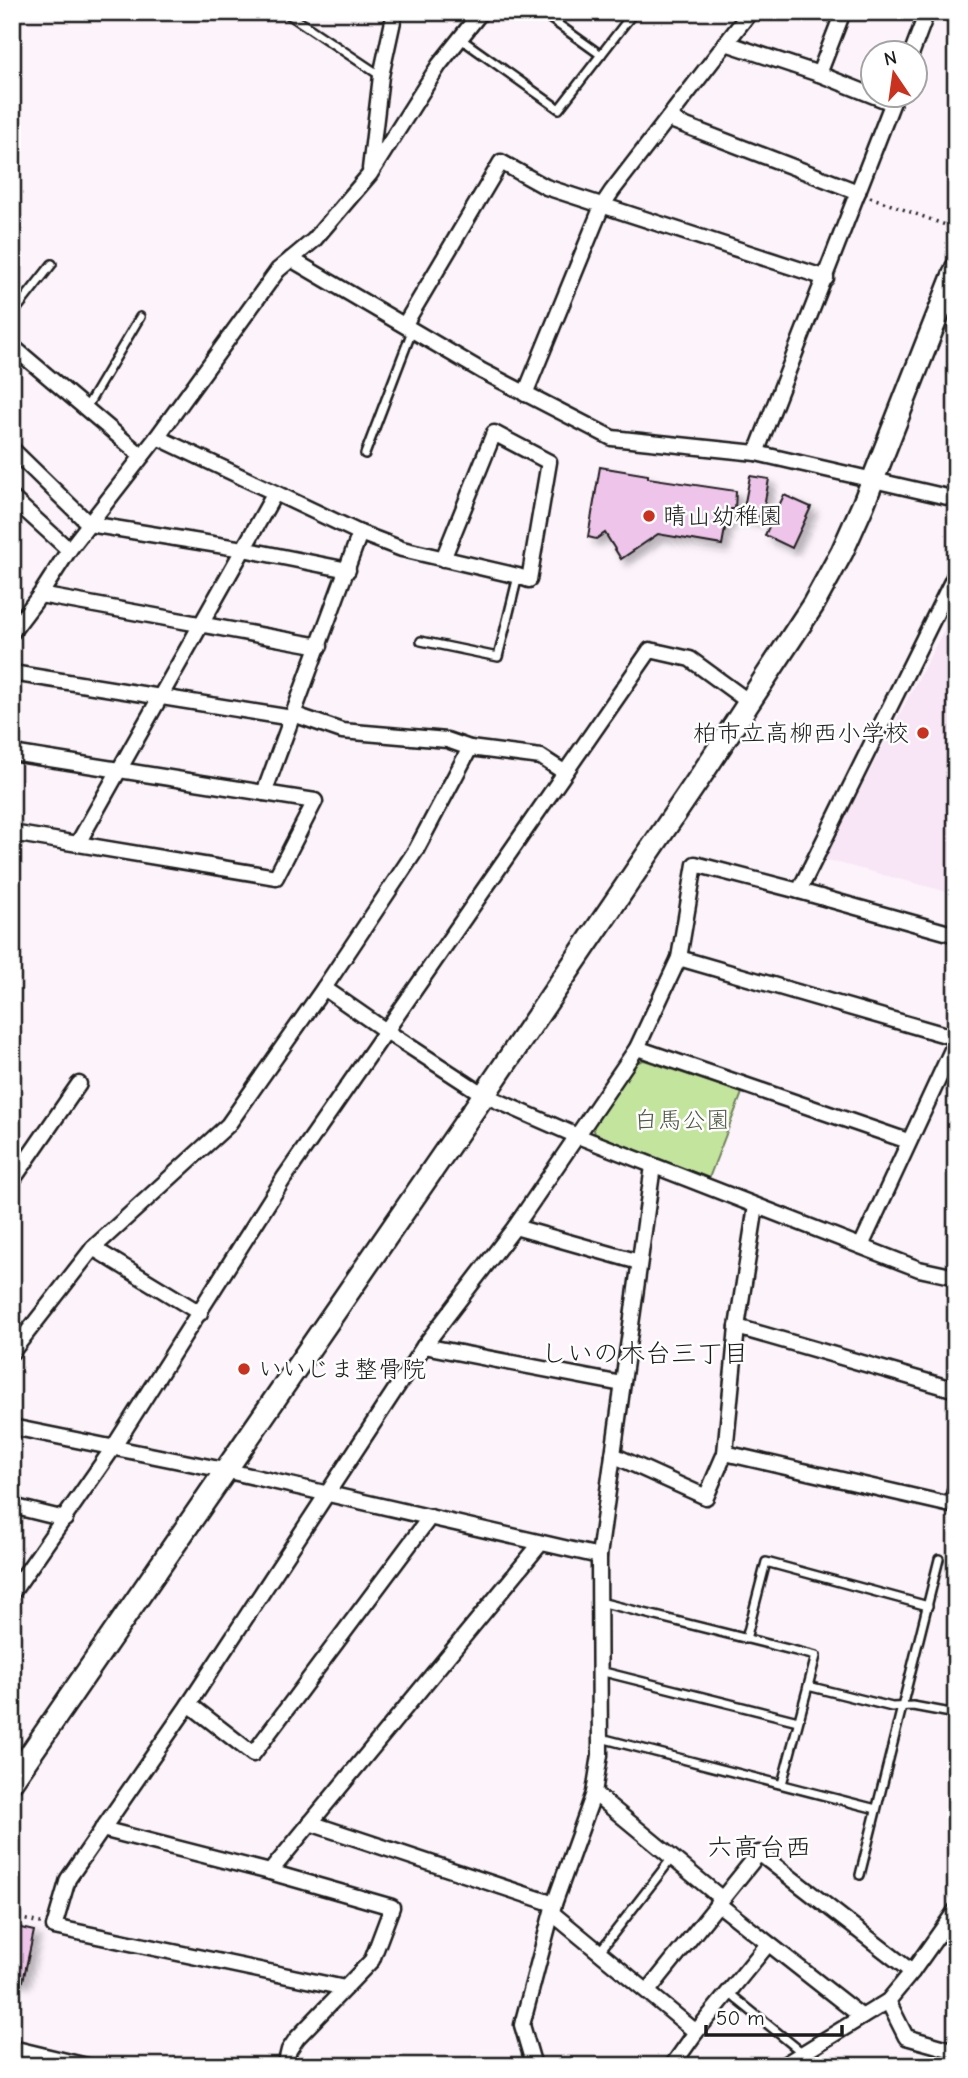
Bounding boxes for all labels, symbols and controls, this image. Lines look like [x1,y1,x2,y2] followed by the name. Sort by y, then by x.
[860,38,930,108] north arrow
[882,46,899,71] text: N
[663,502,783,530] place label: 晴山幼稚園
[641,508,657,524] marker: 晴山幼稚園
[693,719,909,747] place label: 柏市立高柳西小学校
[915,725,931,741] marker: 柏市立高柳西小学校
[634,1106,730,1134] park label: 白馬公園
[541,1339,749,1369] district label: しいの木台三丁目
[258,1355,426,1383] place label: いいじま整骨院
[236,1361,252,1377] marker: いいじま整骨院
[707,1833,811,1863] district label: 六高台西
[706,1994,842,2038] scale bar
[716,2006,765,2030] text: 50 m

